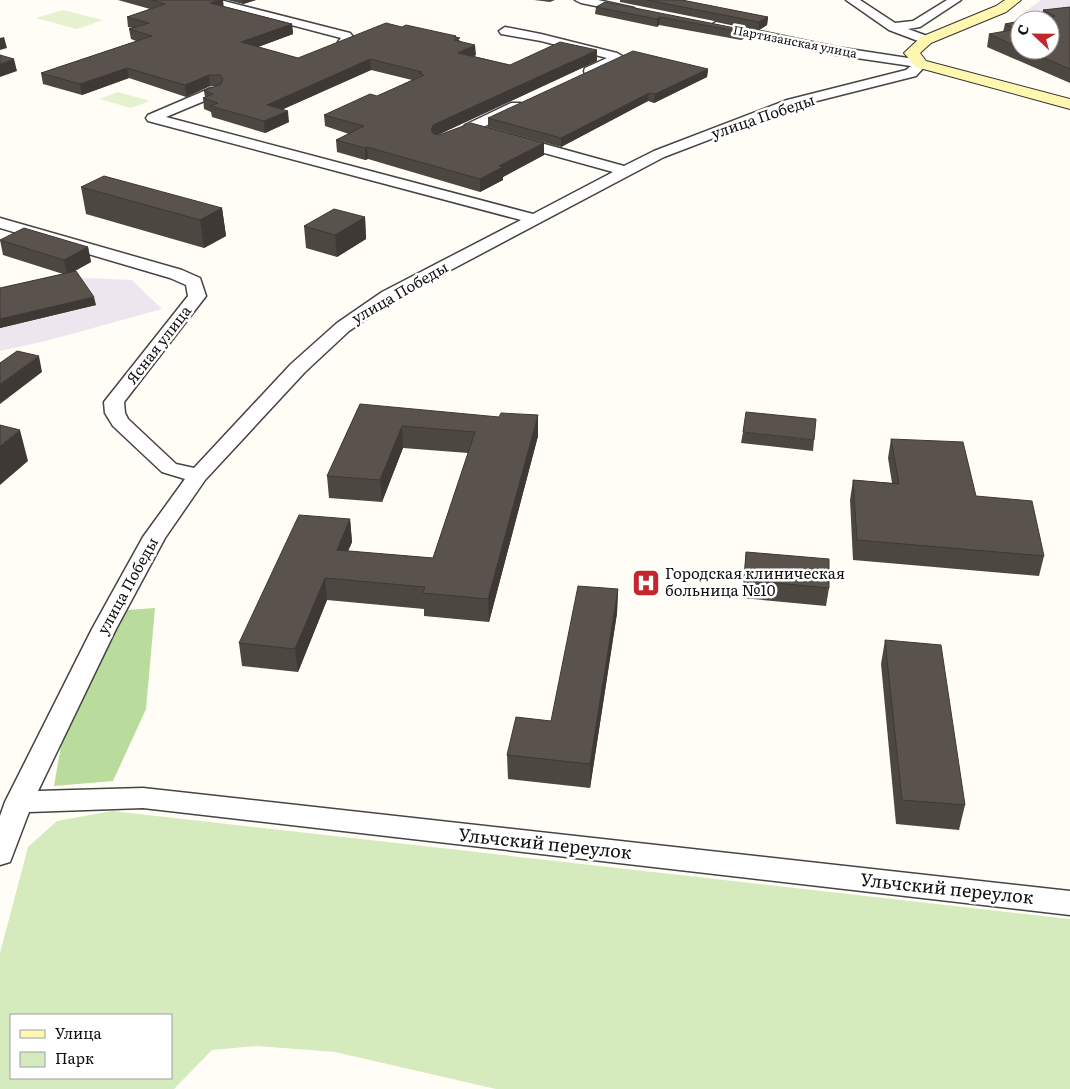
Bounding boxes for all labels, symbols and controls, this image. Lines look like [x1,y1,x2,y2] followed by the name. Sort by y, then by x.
[1010,10,1060,60] north arrow
[732,20,859,62] street label: Партизанская улица
[1011,21,1033,38] text: С
[708,87,817,144] street label: улица Победы
[347,255,452,329] street label: улица Победы
[120,299,197,388] street label: Ясная улица
[90,532,163,638] street label: улица Победы
[665,561,845,601] place label: Городская клиническая больница №10
[631,568,661,598] hospital icon: Городская клиническая больница №10
[457,820,633,865] street label: Ульчский переулок
[859,865,1035,910] street label: Ульчский переулок
[10,1014,172,1079] legend
[55,1021,103,1044] text: Улица
[55,1046,94,1069] text: Парк

